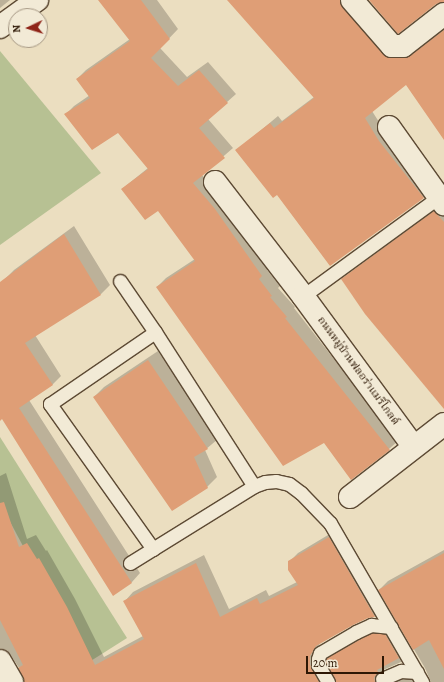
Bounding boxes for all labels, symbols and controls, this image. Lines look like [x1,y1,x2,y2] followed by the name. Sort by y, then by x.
[8,8,48,48] north arrow
[9,24,24,33] text: N
[314,314,402,428] street label: ถนนหมู่บ้านฟลอร่าแมรีโกลด์
[308,648,386,674] scale bar
[313,655,337,671] text: 20 m

